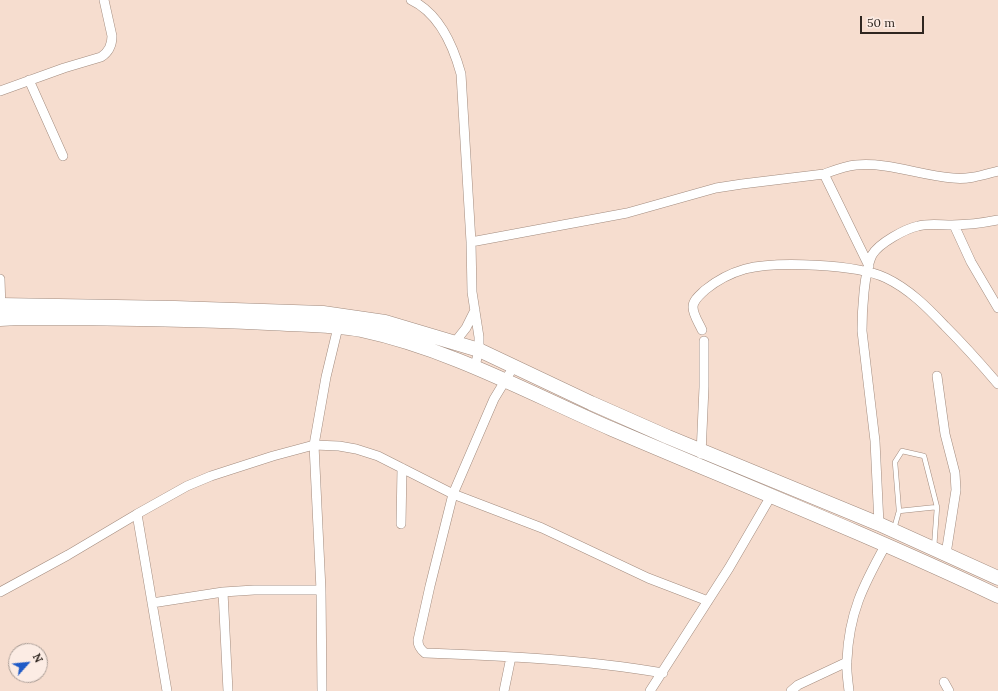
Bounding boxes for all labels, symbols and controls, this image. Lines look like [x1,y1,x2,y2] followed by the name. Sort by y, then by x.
[862,8,926,34] scale bar
[867,15,895,30] text: 50 m
[8,643,48,683] north arrow
[30,651,46,665] text: N

